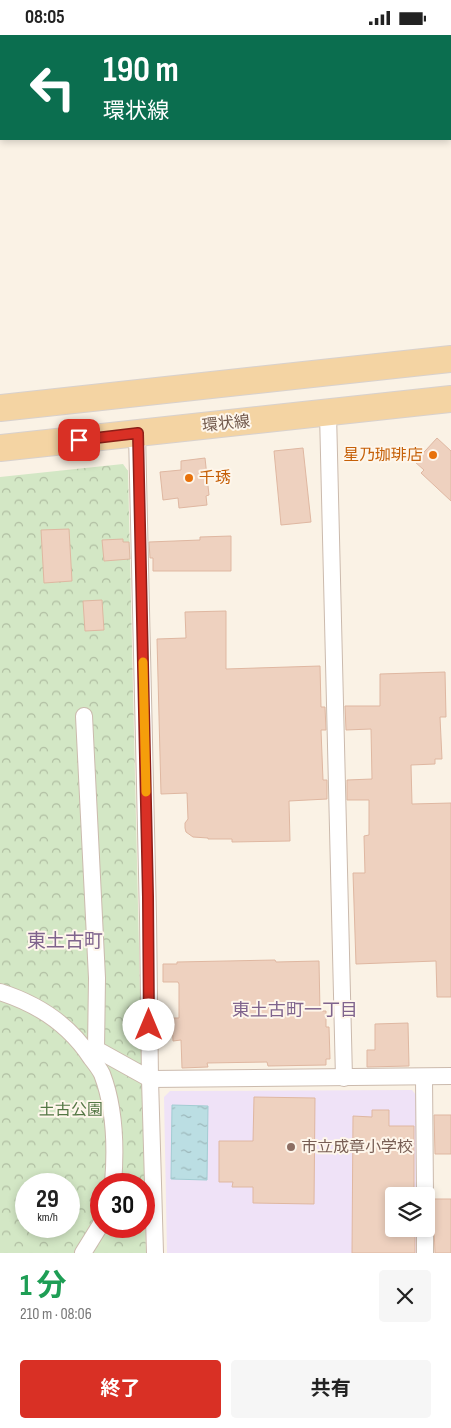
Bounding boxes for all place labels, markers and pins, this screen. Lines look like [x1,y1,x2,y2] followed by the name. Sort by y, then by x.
[58,419,100,461] pin
[343,446,423,465] place label: 星乃珈琲店
[427,449,439,461] marker: 星乃珈琲店
[199,469,231,488] place label: 千琇
[183,472,195,484] marker: 千琇
[301,1138,413,1157] place label: 市立成章小学校
[285,1141,297,1153] marker: 市立成章小学校

